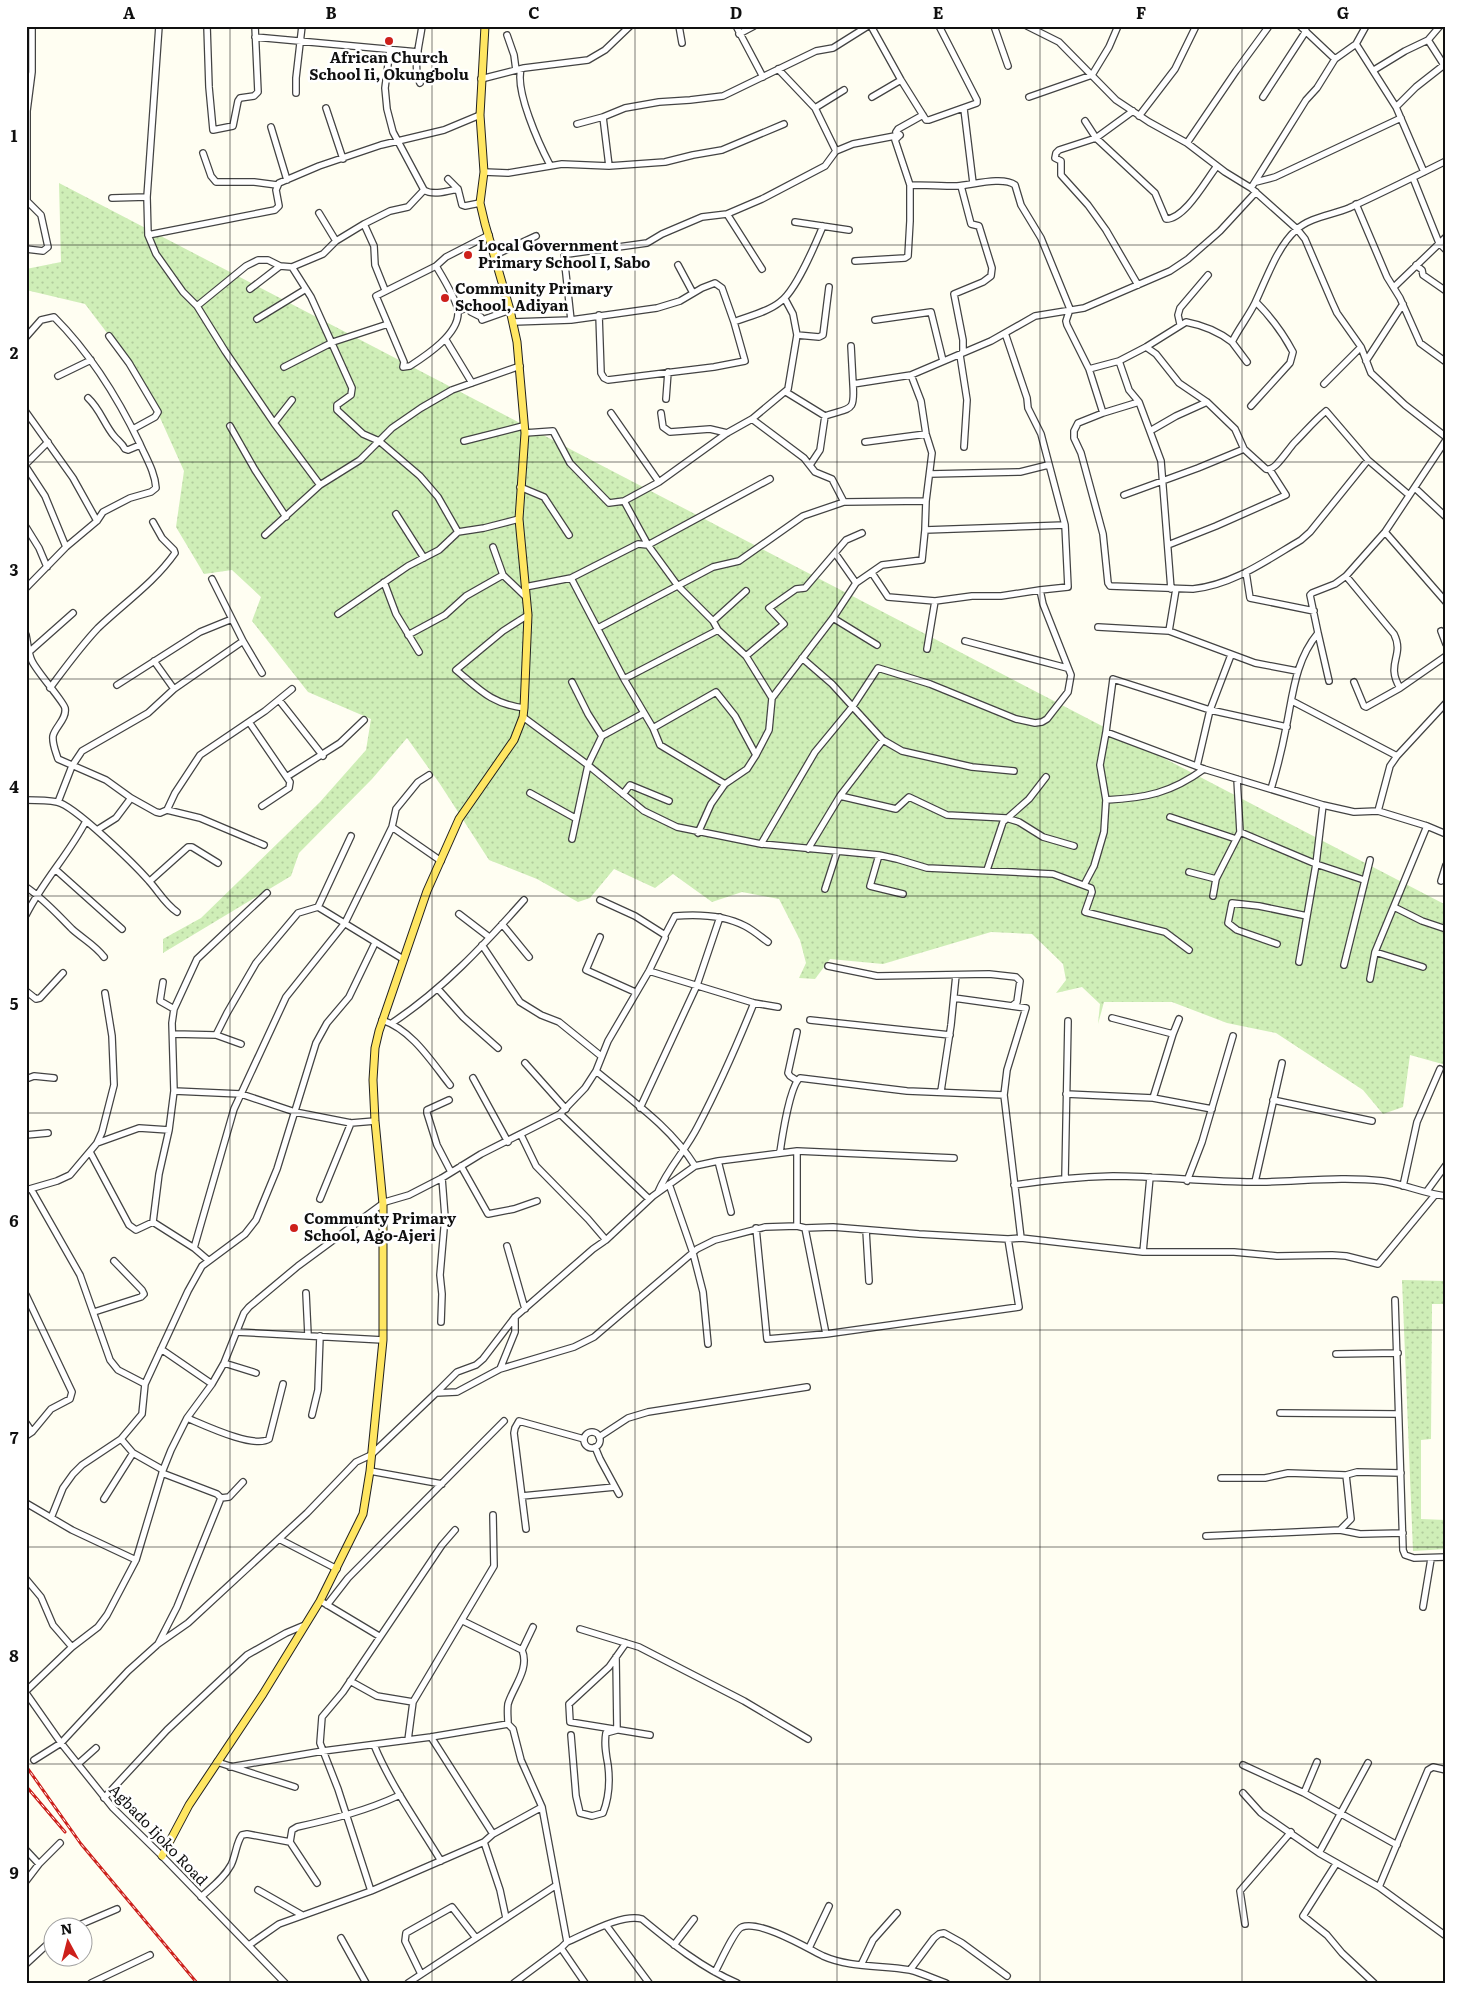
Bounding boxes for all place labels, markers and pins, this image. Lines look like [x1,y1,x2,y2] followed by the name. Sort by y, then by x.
[383,35,395,47] marker: African Church School Ii, Okungbolu
[309,45,469,85] place label: African Church School Ii, Okungbolu
[478,233,650,273] place label: Local Government Primary School I, Sabo
[462,249,474,261] marker: Local Government Primary School I, Sabo
[455,276,613,316] place label: Community Primary School, Adiyan
[439,292,451,304] marker: Community Primary School, Adiyan
[304,1206,457,1246] place label: Communty Primary School, Ago-Ajeri
[288,1222,300,1234] marker: Communty Primary School, Ago-Ajeri

